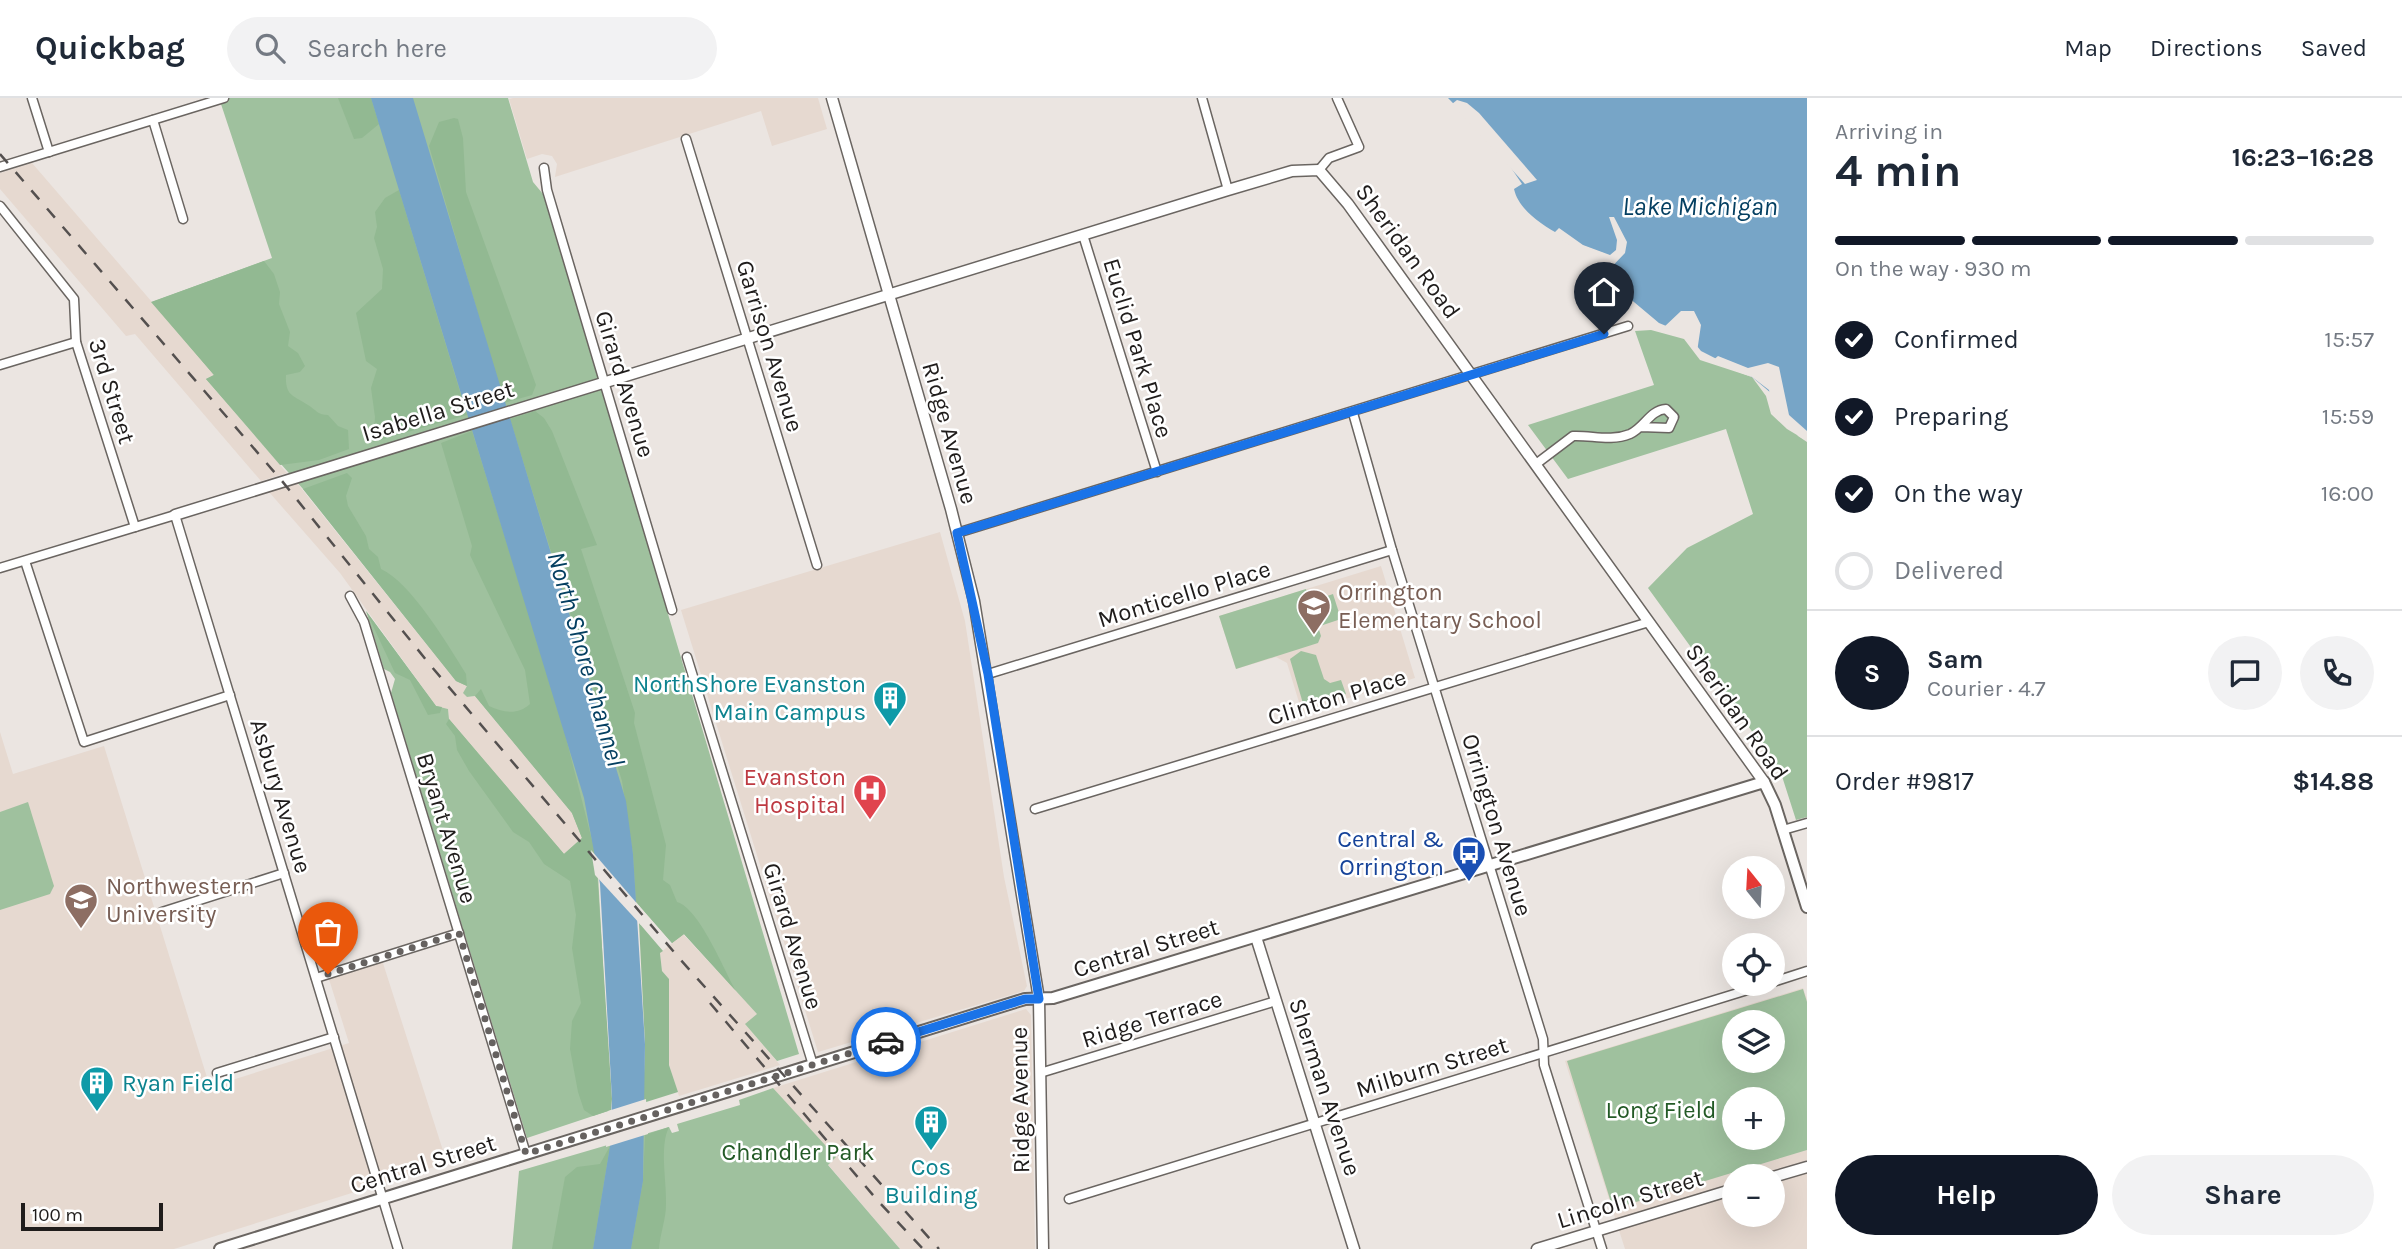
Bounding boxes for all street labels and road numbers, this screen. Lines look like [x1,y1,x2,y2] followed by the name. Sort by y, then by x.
[1350,178,1466,324] street label: Sheridan Road
[1097,255,1179,441] street label: Euclid Park Place
[731,257,809,435] street label: Garrison Avenue
[589,307,661,461] street label: Girard Avenue
[83,335,141,447] street label: 3rd Street
[916,359,984,507] street label: Ridge Avenue
[359,375,517,447] street label: Isabella Street
[1094,554,1274,634] street label: Monticello Place
[1680,638,1794,786] street label: Sheridan Road
[1264,663,1410,731] street label: Clinton Place
[244,716,318,876] street label: Asbury Avenue
[1456,730,1538,920] street label: Orrington Avenue
[411,749,483,907] street label: Bryant Avenue
[757,859,829,1013] street label: Girard Avenue
[1070,913,1222,983] street label: Central Street
[1078,984,1226,1054] street label: Ridge Terrace
[1283,995,1367,1179] street label: Sherman Avenue
[1005,1026,1035,1174] street label: Ridge Avenue
[1353,1031,1511,1103] street label: Milburn Street
[347,1129,499,1199] street label: Central Street
[1554,1164,1706,1234] street label: Lincoln Street

